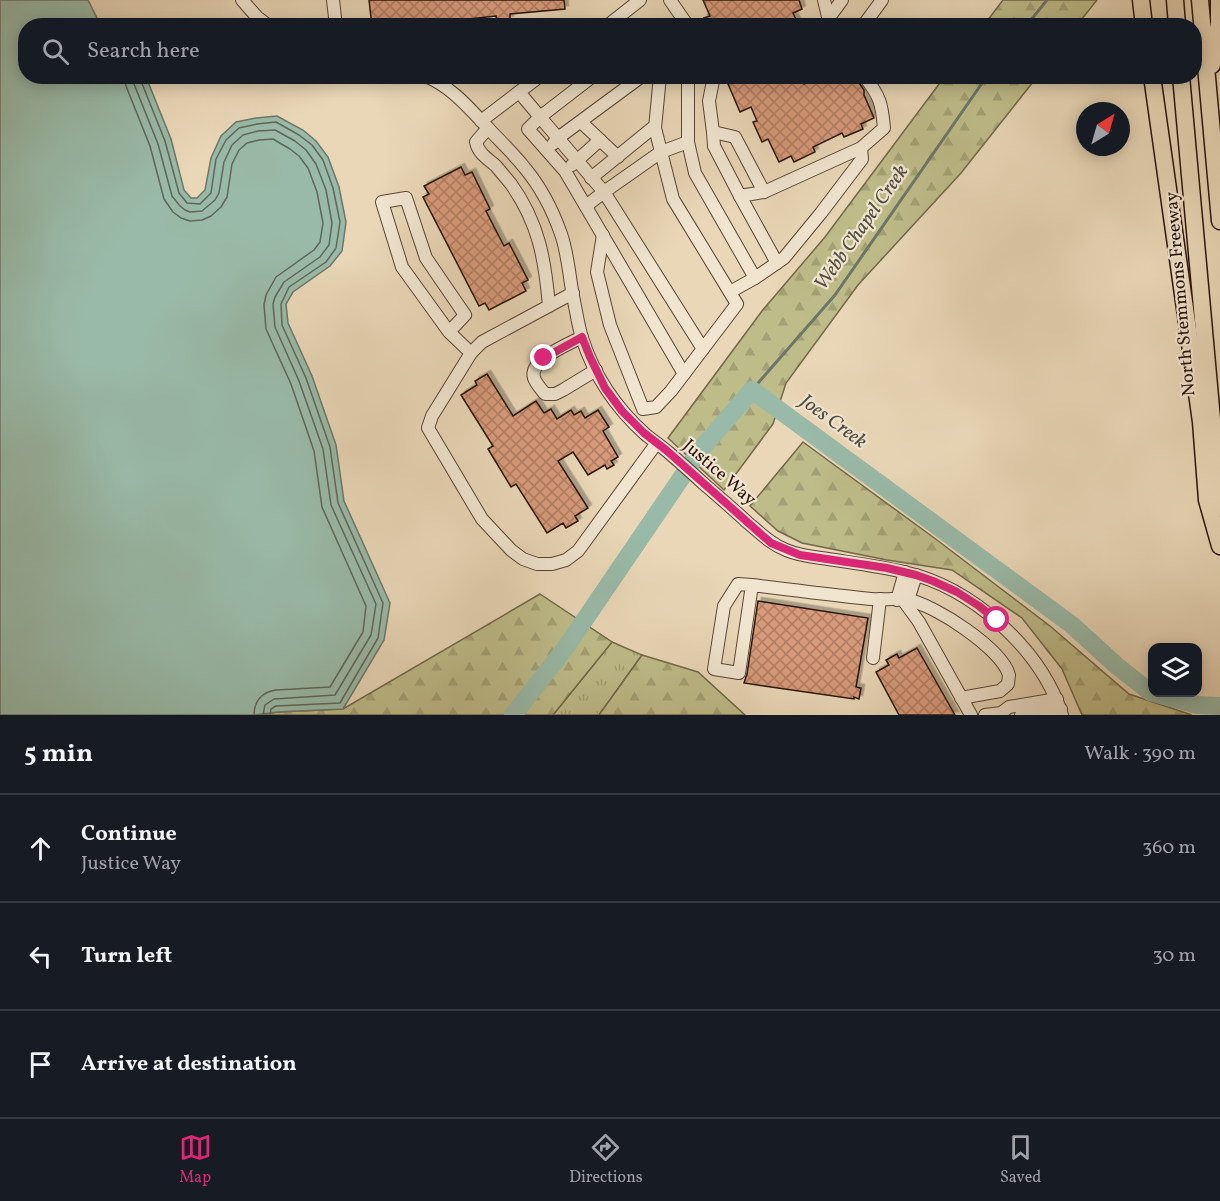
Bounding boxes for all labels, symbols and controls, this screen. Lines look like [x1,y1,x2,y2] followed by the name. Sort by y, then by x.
[18,18,1202,84] search box
[39,35,72,68] icon: search
[87,36,200,67] text: Search here
[1076,102,1130,156] north arrow
[808,160,916,296] water label: Webb Chapel Creek
[1160,190,1202,397] street label: North Stemmons Freeway
[530,344,556,370] route end
[792,387,872,456] water label: Joes Creek
[677,434,761,512] street label: Justice Way
[983,606,1009,632] route start
[1148,643,1202,697] map controls
[1148,643,1202,697] button: layers
[24,736,93,772] text: 5 min
[1084,740,1196,768] text: Walk · 390 m
[81,819,177,850] text: Continue
[24,832,57,865] icon: ahead
[1142,834,1196,862] text: 360 m
[81,850,181,878] text: Justice Way
[24,940,57,973] icon: left
[81,941,172,972] text: Turn left
[1152,942,1196,970] text: 30 m
[24,1048,57,1081] icon: arrive
[81,1049,297,1080] text: Arrive at destination
[179,1131,212,1189] tab: Map
[569,1131,643,1189] tab: Directions
[1000,1131,1041,1189] tab: Saved

